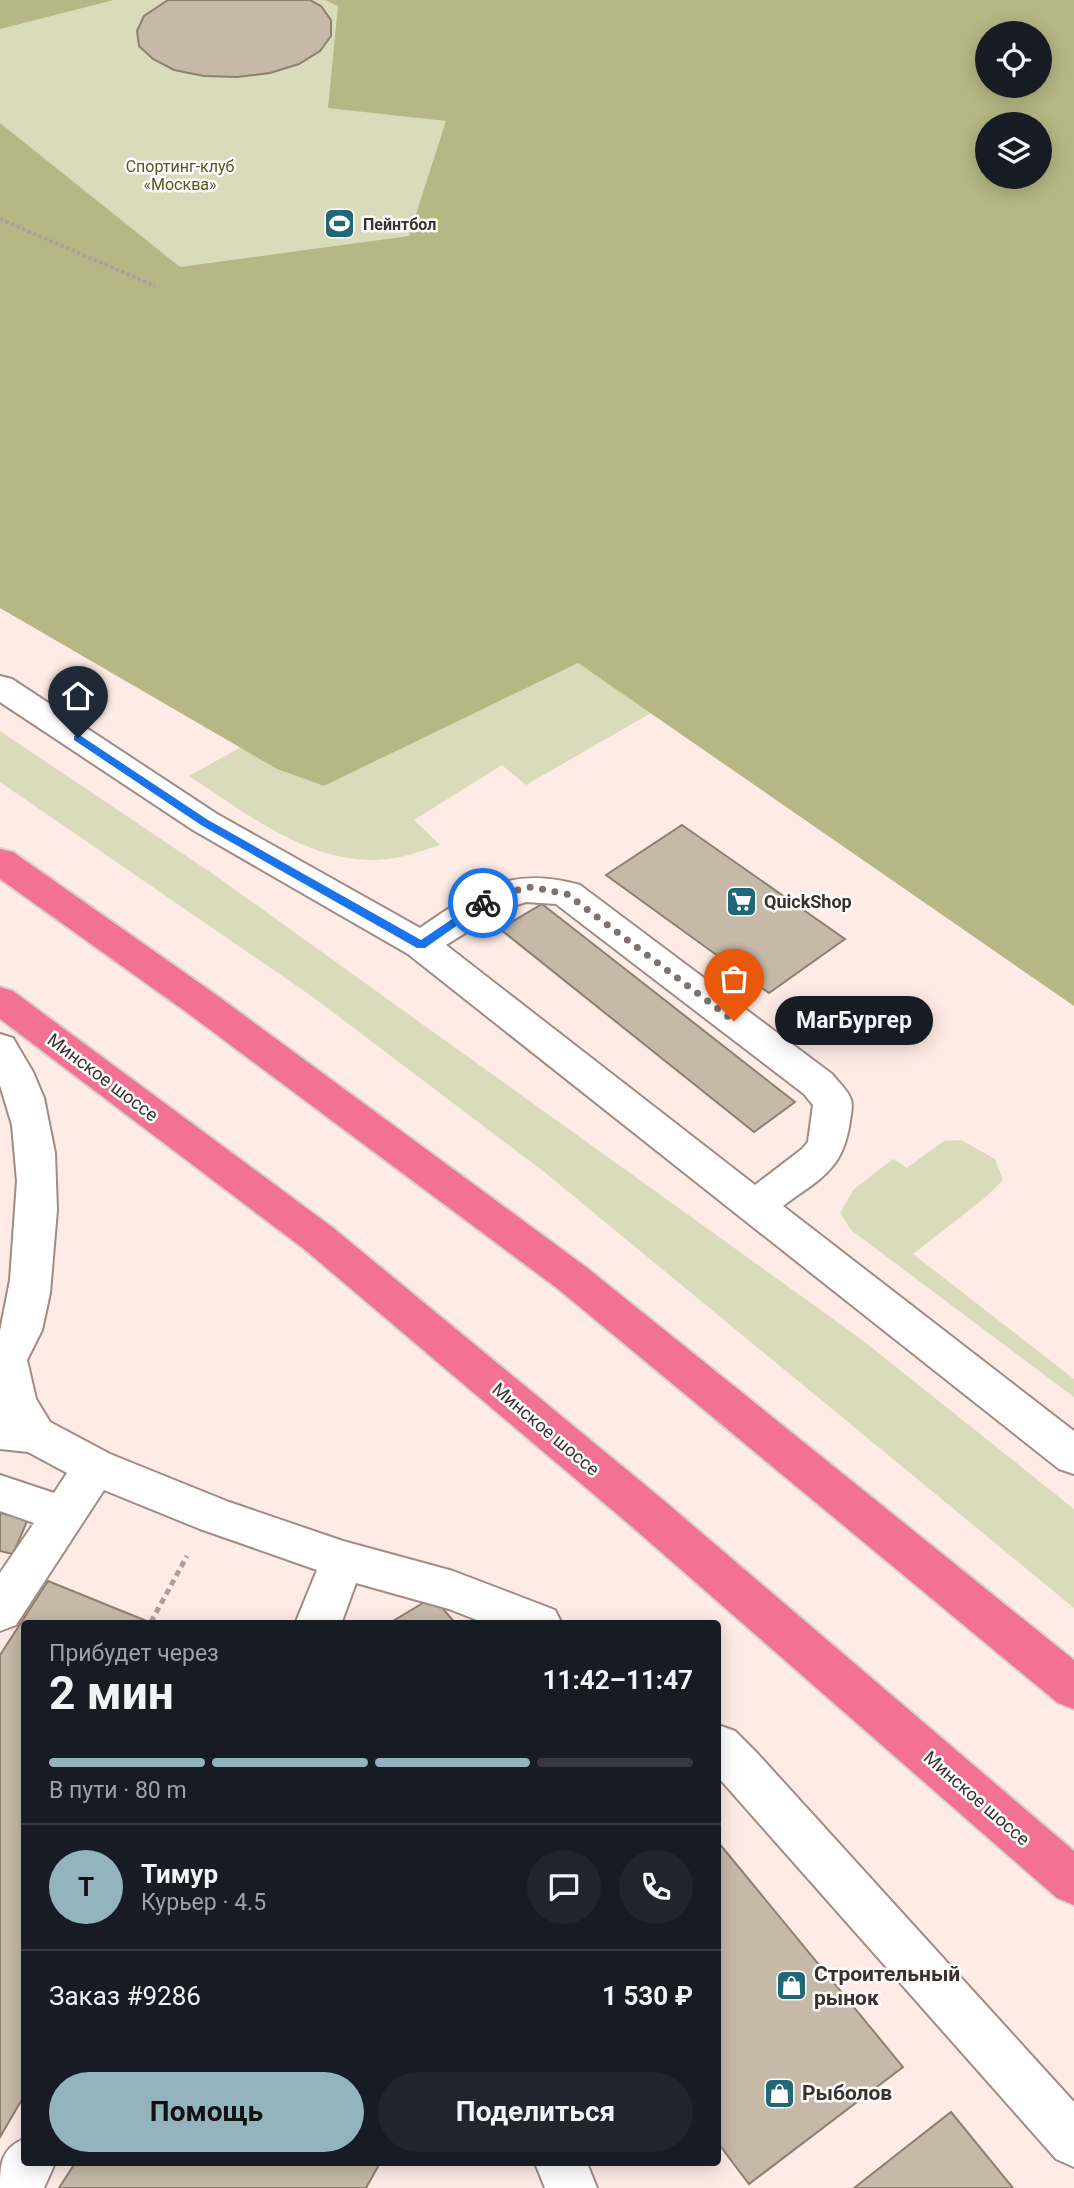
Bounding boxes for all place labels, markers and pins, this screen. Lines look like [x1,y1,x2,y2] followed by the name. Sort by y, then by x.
[323,207,357,241] sports icon: Пейнтбол
[363,215,436,234] place label: Пейнтбол
[48,666,108,738] pin
[724,884,758,918] supermarket icon: QuickShop
[764,891,852,912] place label: QuickShop
[704,949,764,1021] pin
[776,996,934,1046] callout: МагБургер
[814,1962,960,2010] place label: Строительный рынок
[774,1969,808,2003] shop icon: Строительный рынок
[762,2076,796,2110] shop icon: Рыболов
[802,2081,892,2105] place label: Рыболов

